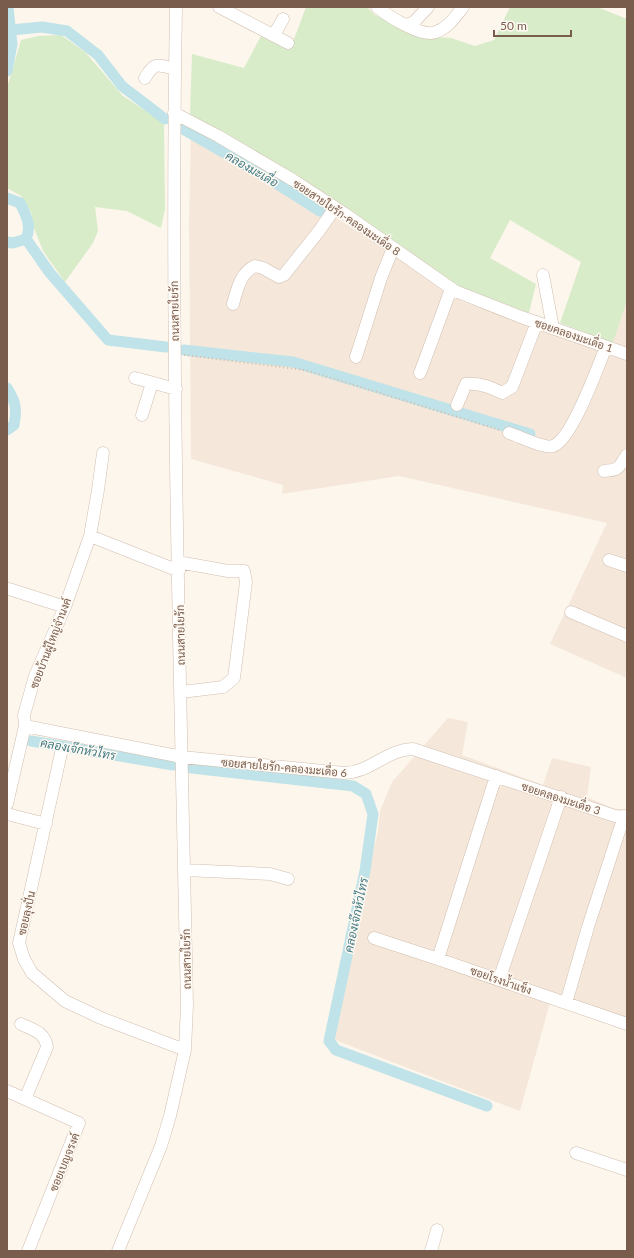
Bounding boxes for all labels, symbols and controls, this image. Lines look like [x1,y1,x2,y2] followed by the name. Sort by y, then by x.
[494,12,571,38] scale bar
[500,18,527,33] text: 50 m
[223,145,283,190] water label: คลองมะเดื่อ
[291,173,405,258] street label: ซอยสายใยรัก-คลองมะเดื่อ 8
[166,281,181,341] street label: ถนนสายใยรัก
[533,312,616,355] street label: ซอยคลองมะเดื่อ 1
[26,595,75,691] street label: ซอยบ้านผู้ใหญ่จำนงค์
[172,605,187,665] street label: ถนนสายใยรัก
[39,735,118,763] water label: คลองเจ๊กหัวไทร
[220,751,348,779] street label: ซอยสายใยรัก-คลองมะเดื่อ 6
[520,775,603,817] street label: ซอยคลองมะเดื่อ 3
[341,875,371,954] water label: คลองเจ๊กหัวไทร
[11,889,40,937] street label: ซอยลุงปั่น
[178,929,193,989] street label: ถนนสายใยรัก
[469,960,535,997] street label: ซอยโรงน้ำแข็ง
[45,1130,83,1194] street label: ซอยเบญจรงค์

